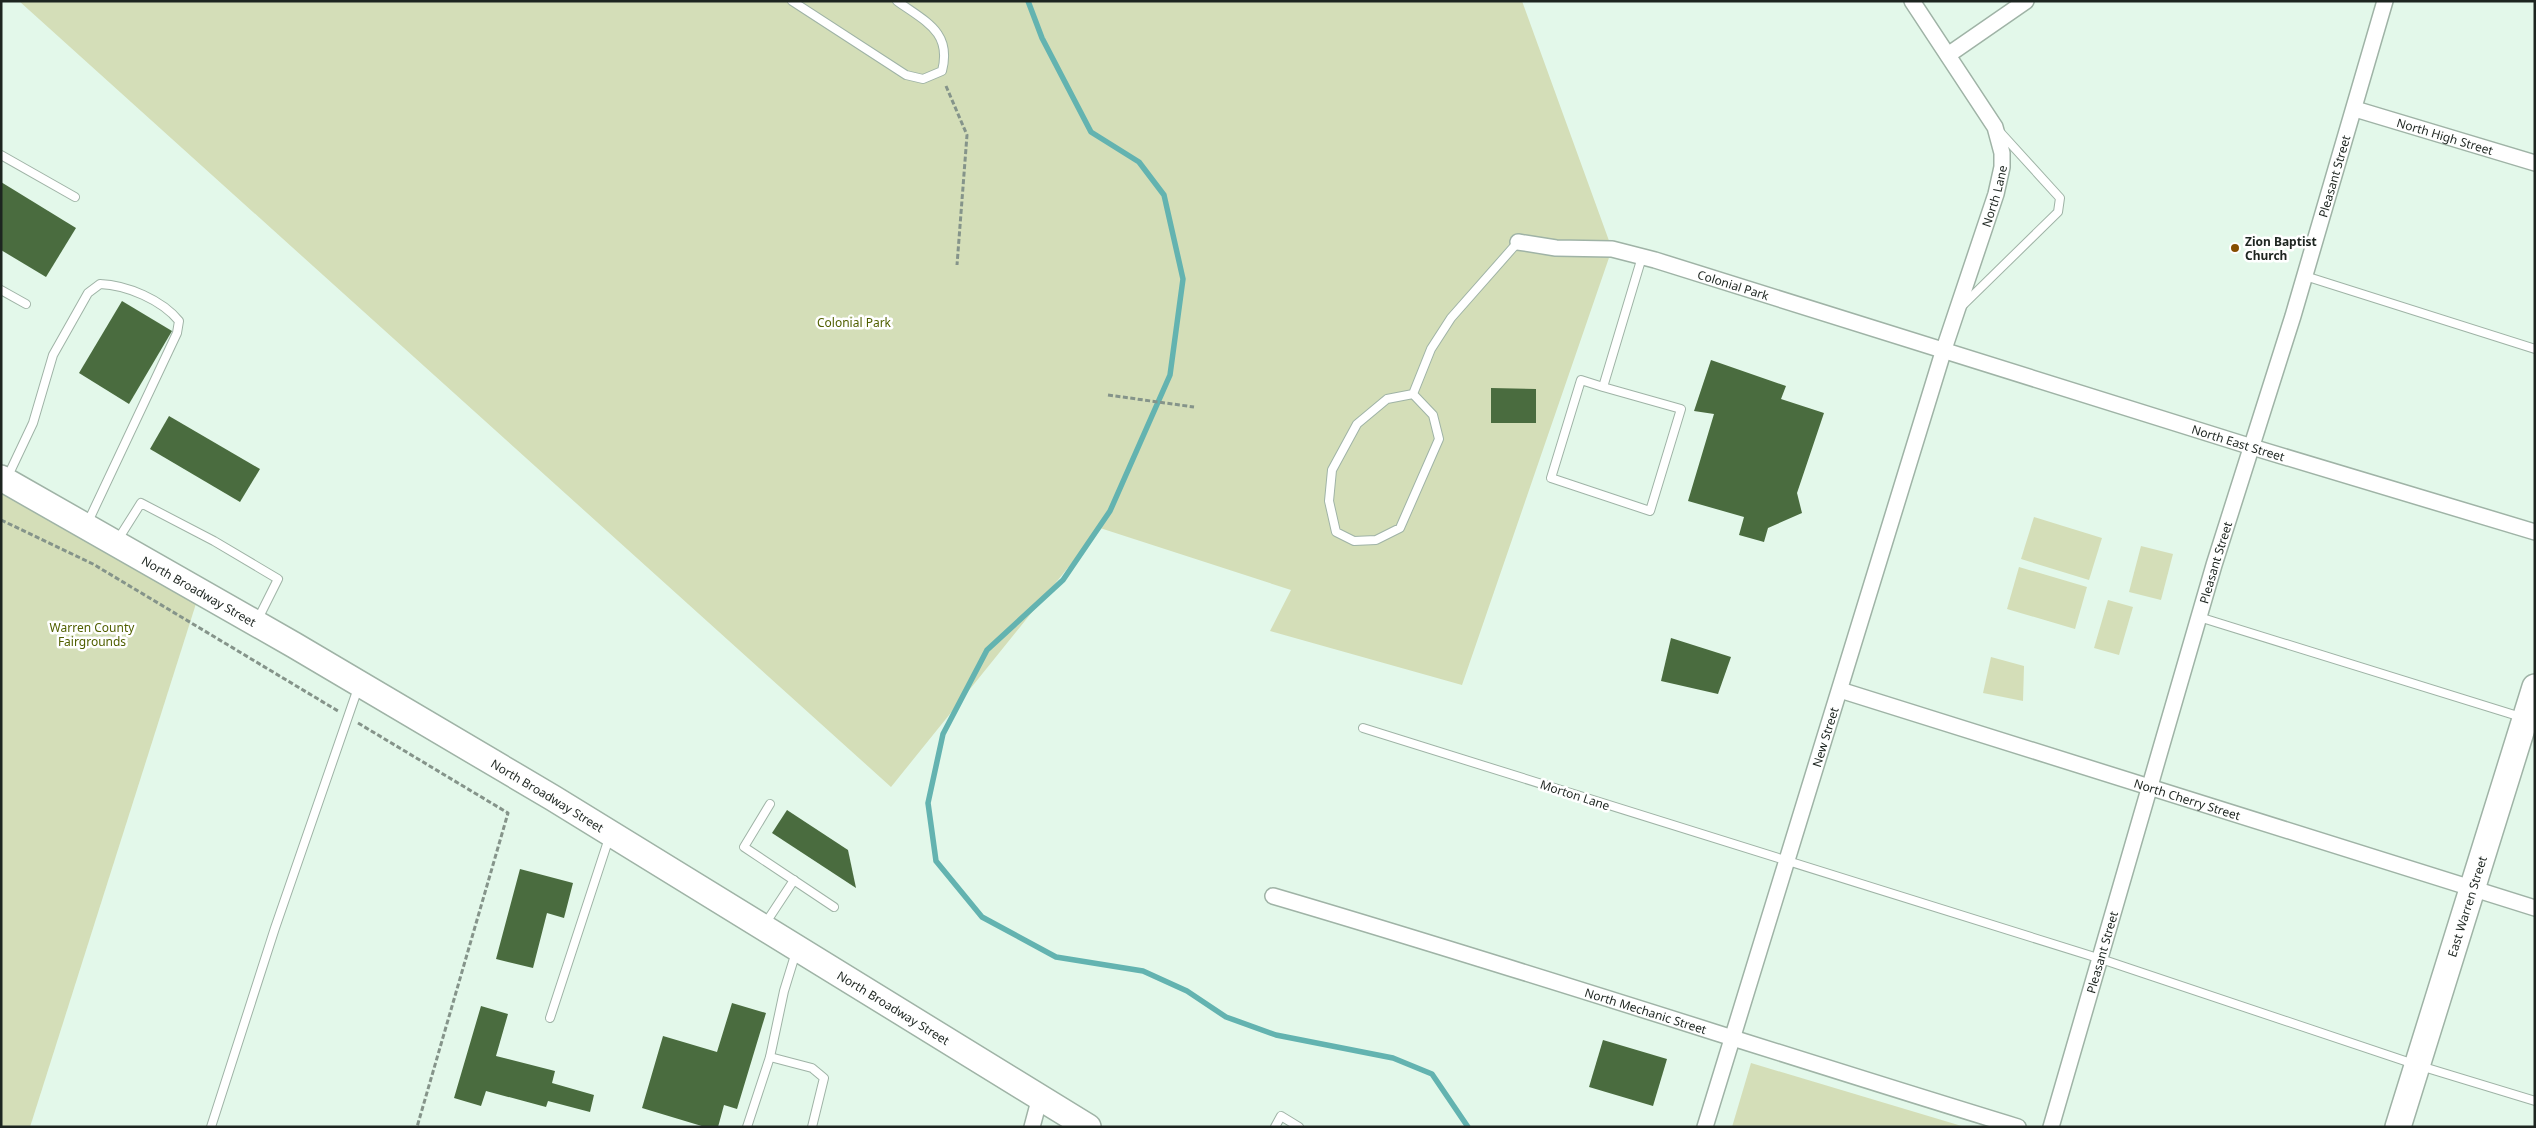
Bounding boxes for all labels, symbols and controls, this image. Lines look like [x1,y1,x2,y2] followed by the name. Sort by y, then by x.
[2395,114,2496,159] street label: North High Street
[2314,133,2354,219] street label: Pleasant Street
[1977,163,2011,229] street label: North Lane
[2245,233,2317,264] place label: Zion Baptist Church
[2229,242,2241,254] marker: Zion Baptist Church
[1695,265,1772,304] street label: Colonial Park
[817,314,892,331] park label: Colonial Park
[2190,420,2287,465] street label: North East Street
[2195,519,2236,605] street label: Pleasant Street
[139,552,260,631] street label: North Broadway Street
[50,619,135,650] park label: Warren County Fairgrounds
[1808,704,1842,769] street label: New Street
[488,755,608,836] street label: North Broadway Street
[2132,774,2243,824] street label: North Cherry Street
[1538,776,1612,814] street label: Morton Lane
[2443,853,2491,959] street label: East Warren Street
[2082,908,2122,995] street label: Pleasant Street
[834,966,954,1049] street label: North Broadway Street
[1583,983,1709,1038] street label: North Mechanic Street

